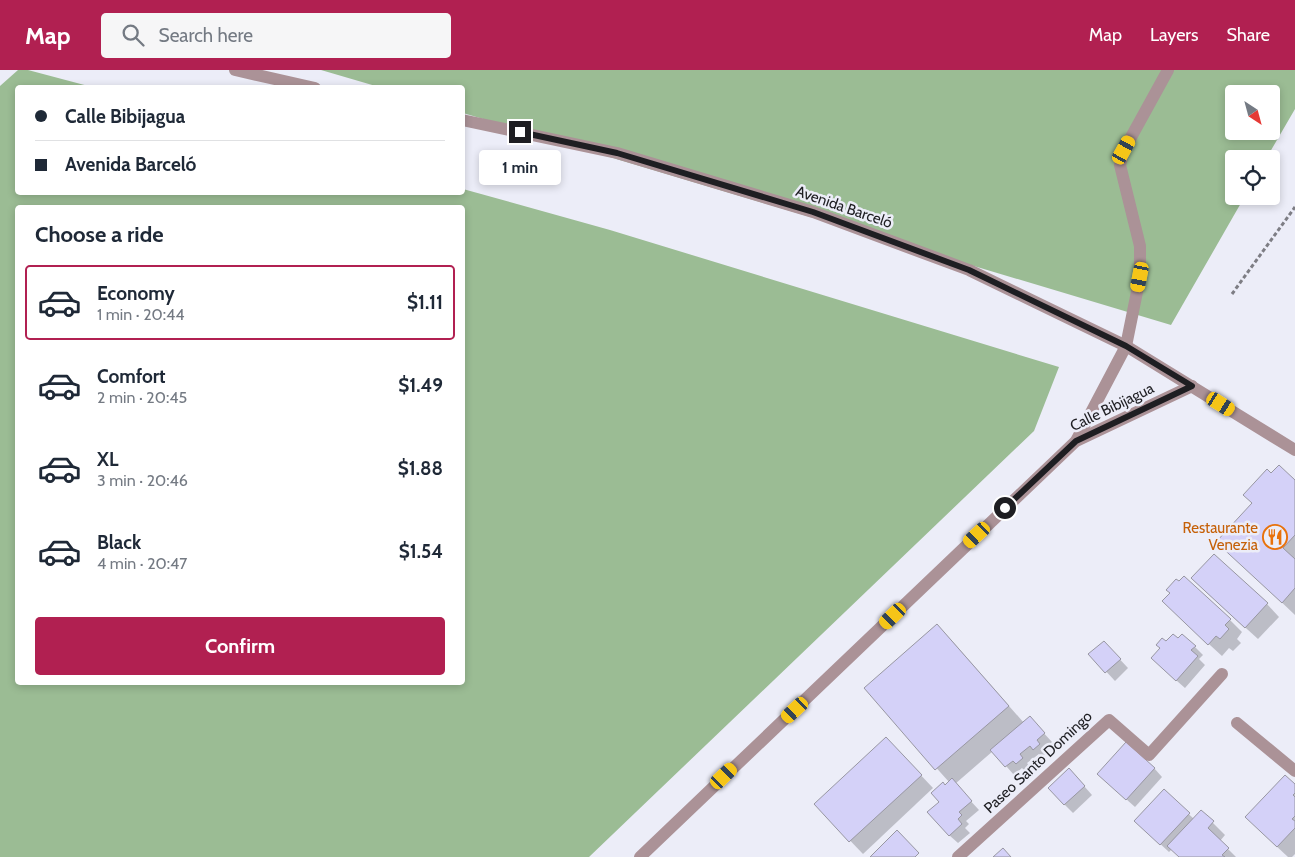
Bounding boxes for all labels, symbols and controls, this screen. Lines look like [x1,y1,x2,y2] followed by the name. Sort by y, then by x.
[101,13,451,58] search box
[25,21,71,50] text: Map
[119,21,147,49] icon: search
[159,24,253,47] text: Search here
[1089,24,1122,46] text: Map
[1150,24,1199,46] text: Layers
[1227,24,1270,46] text: Share
[1225,85,1280,140] north arrow
[1225,85,1280,205] map controls
[65,105,185,128] text: Calle Bibijagua
[509,121,531,143] route end
[1110,133,1137,167] car
[479,150,561,184] callout: 1 min
[1225,150,1280,205] button: locate
[65,153,196,176] text: Avenida Barceló
[502,158,538,177] text: 1 min
[793,182,895,232] street label: Avenida Barceló
[35,221,164,248] text: Choose a ride
[1129,261,1150,293] car
[37,280,82,325] icon: car
[97,282,175,305] text: Economy
[407,291,443,314] text: $1.11
[97,305,185,324] text: 1 min · 20:44
[37,363,82,408] icon: car
[97,365,166,388] text: Comfort
[398,374,443,397] text: $1.49
[1067,379,1158,435] street label: Calle Bibijagua
[97,388,187,407] text: 2 min · 20:45
[1204,390,1237,418] car
[37,446,82,491] icon: car
[97,448,118,471] text: XL
[398,457,443,480] text: $1.88
[97,471,188,490] text: 3 min · 20:46
[994,497,1016,519] route start
[960,519,993,551] car
[1182,519,1259,554] place label: Restaurante Venezia
[1262,524,1288,550] restaurant icon: Restaurante Venezia
[37,529,82,574] icon: car
[97,531,141,554] text: Black
[399,540,443,563] text: $1.54
[97,554,187,573] text: 4 min · 20:47
[876,600,909,632] car
[35,617,445,675] button: Confirm
[778,694,811,726] car
[980,707,1096,817] street label: Paseo Santo Domingo
[707,760,740,792] car

